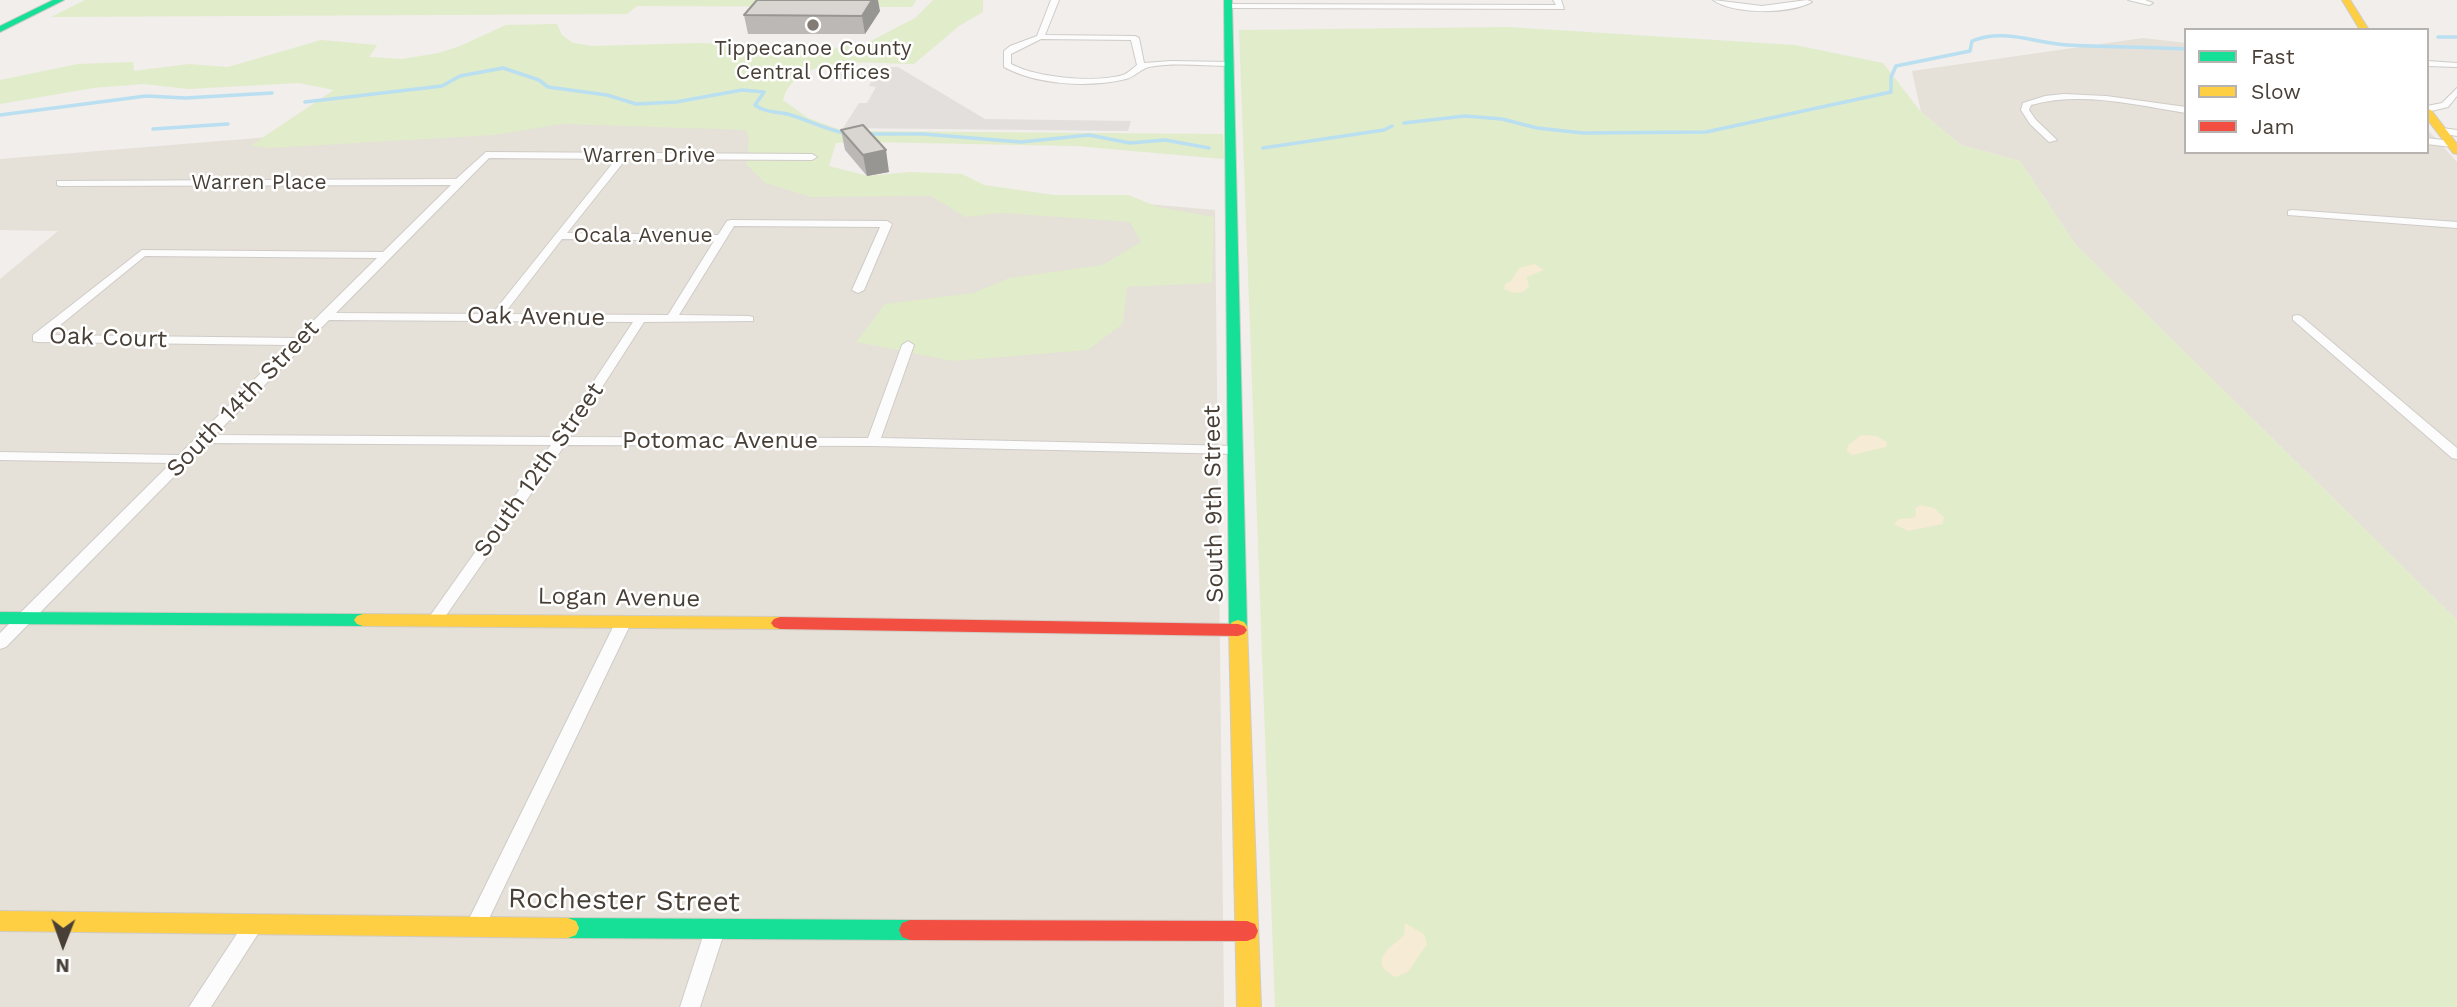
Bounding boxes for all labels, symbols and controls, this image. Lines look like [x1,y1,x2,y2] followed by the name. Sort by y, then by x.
[805,17,821,33] marker: Tippecanoe County Central Offices
[2184,28,2429,154] legend
[714,36,912,86] place label: Tippecanoe County Central Offices
[2251,44,2295,69] text: Fast
[2251,79,2301,104] text: Slow
[2251,114,2294,139] text: Jam
[583,143,715,169] street label: Warren Drive
[191,170,327,196] street label: Warren Place
[573,223,713,249] street label: Ocala Avenue
[467,301,605,333] street label: Oak Avenue
[161,315,325,483] street label: South 14th Street
[48,322,168,354] street label: Oak Court
[468,377,610,563] street label: South 12th Street
[1198,405,1230,603] street label: South 9th Street
[622,427,818,455] street label: Potomac Avenue
[537,582,701,614] street label: Logan Avenue
[508,882,740,920] street label: Rochester Street
[28,909,98,979] north arrow
[55,954,70,977] text: N

